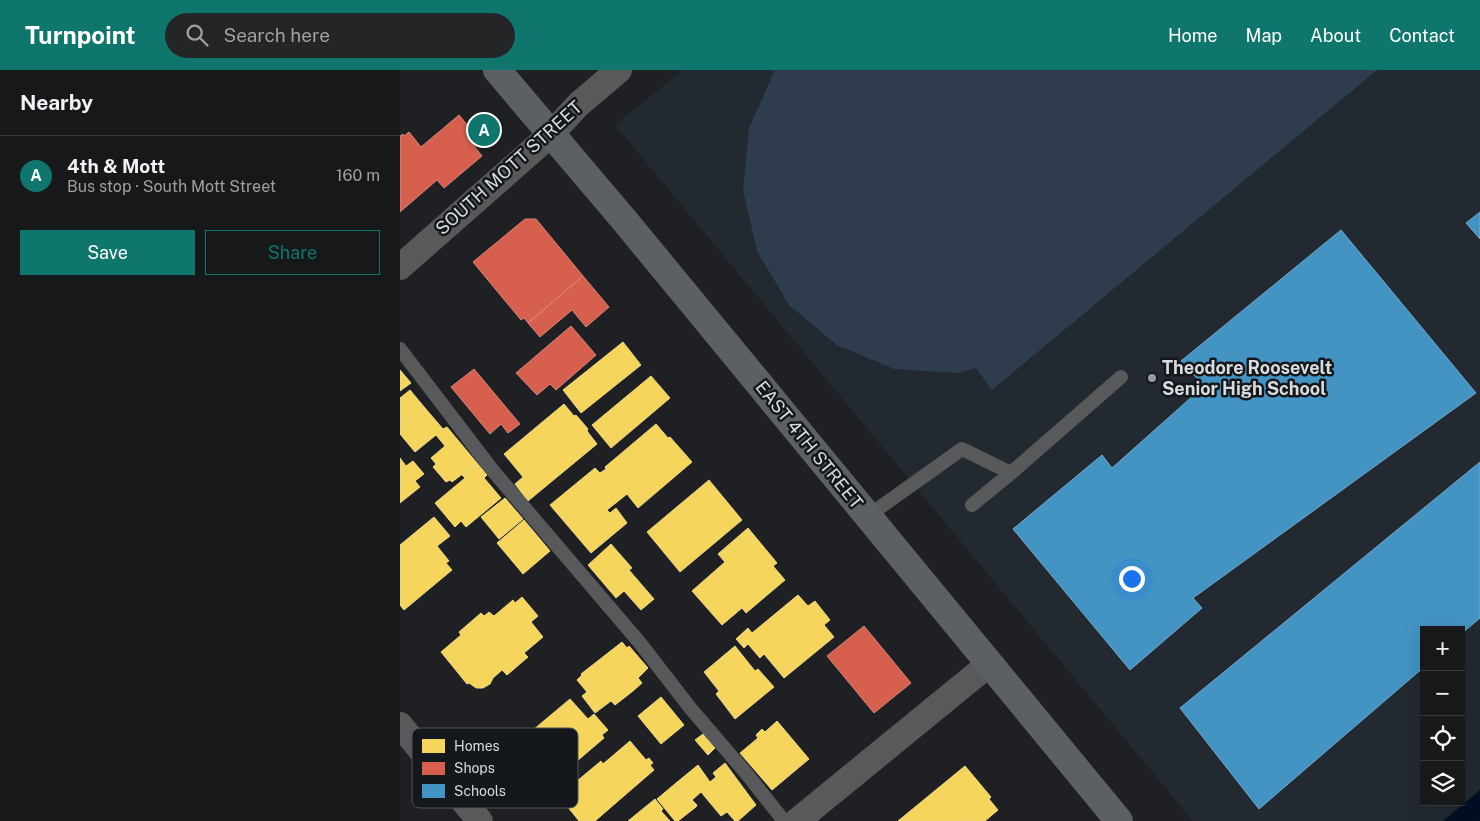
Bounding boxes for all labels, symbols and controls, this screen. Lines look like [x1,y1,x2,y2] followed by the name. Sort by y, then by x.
[165,13,515,58] search box
[25,21,135,49] text: Turnpoint
[183,21,211,49] icon: search
[223,24,330,46] text: Search here
[1168,25,1218,46] text: Home
[1246,25,1282,46] text: Map
[1310,25,1361,46] text: About
[1389,25,1455,46] text: Contact
[20,90,93,115] text: Nearby
[431,96,586,239] street label: SOUTH MOTT STREET
[468,111,500,149] pin: A
[67,155,165,177] text: 4th & Mott
[30,166,42,185] text: A
[336,166,380,185] text: 160 m
[67,177,276,196] text: Bus stop · South Mott Street
[20,230,195,275] button: Save
[205,230,380,275] button: Share
[1162,357,1332,399] place label: Theodore Roosevelt Senior High School
[1146,372,1158,384] marker: Theodore Roosevelt Senior High School
[751,377,868,513] street label: EAST 4TH STREET
[1119,566,1145,592] your location
[1420,626,1465,806] map controls
[1420,626,1465,671] button: +
[1420,671,1465,716] button: −
[1420,716,1465,761] button: locate
[412,728,578,808] legend
[454,738,500,754] text: Homes
[454,760,495,776] text: Shops
[1420,761,1465,806] button: layers
[454,783,506,799] text: Schools

